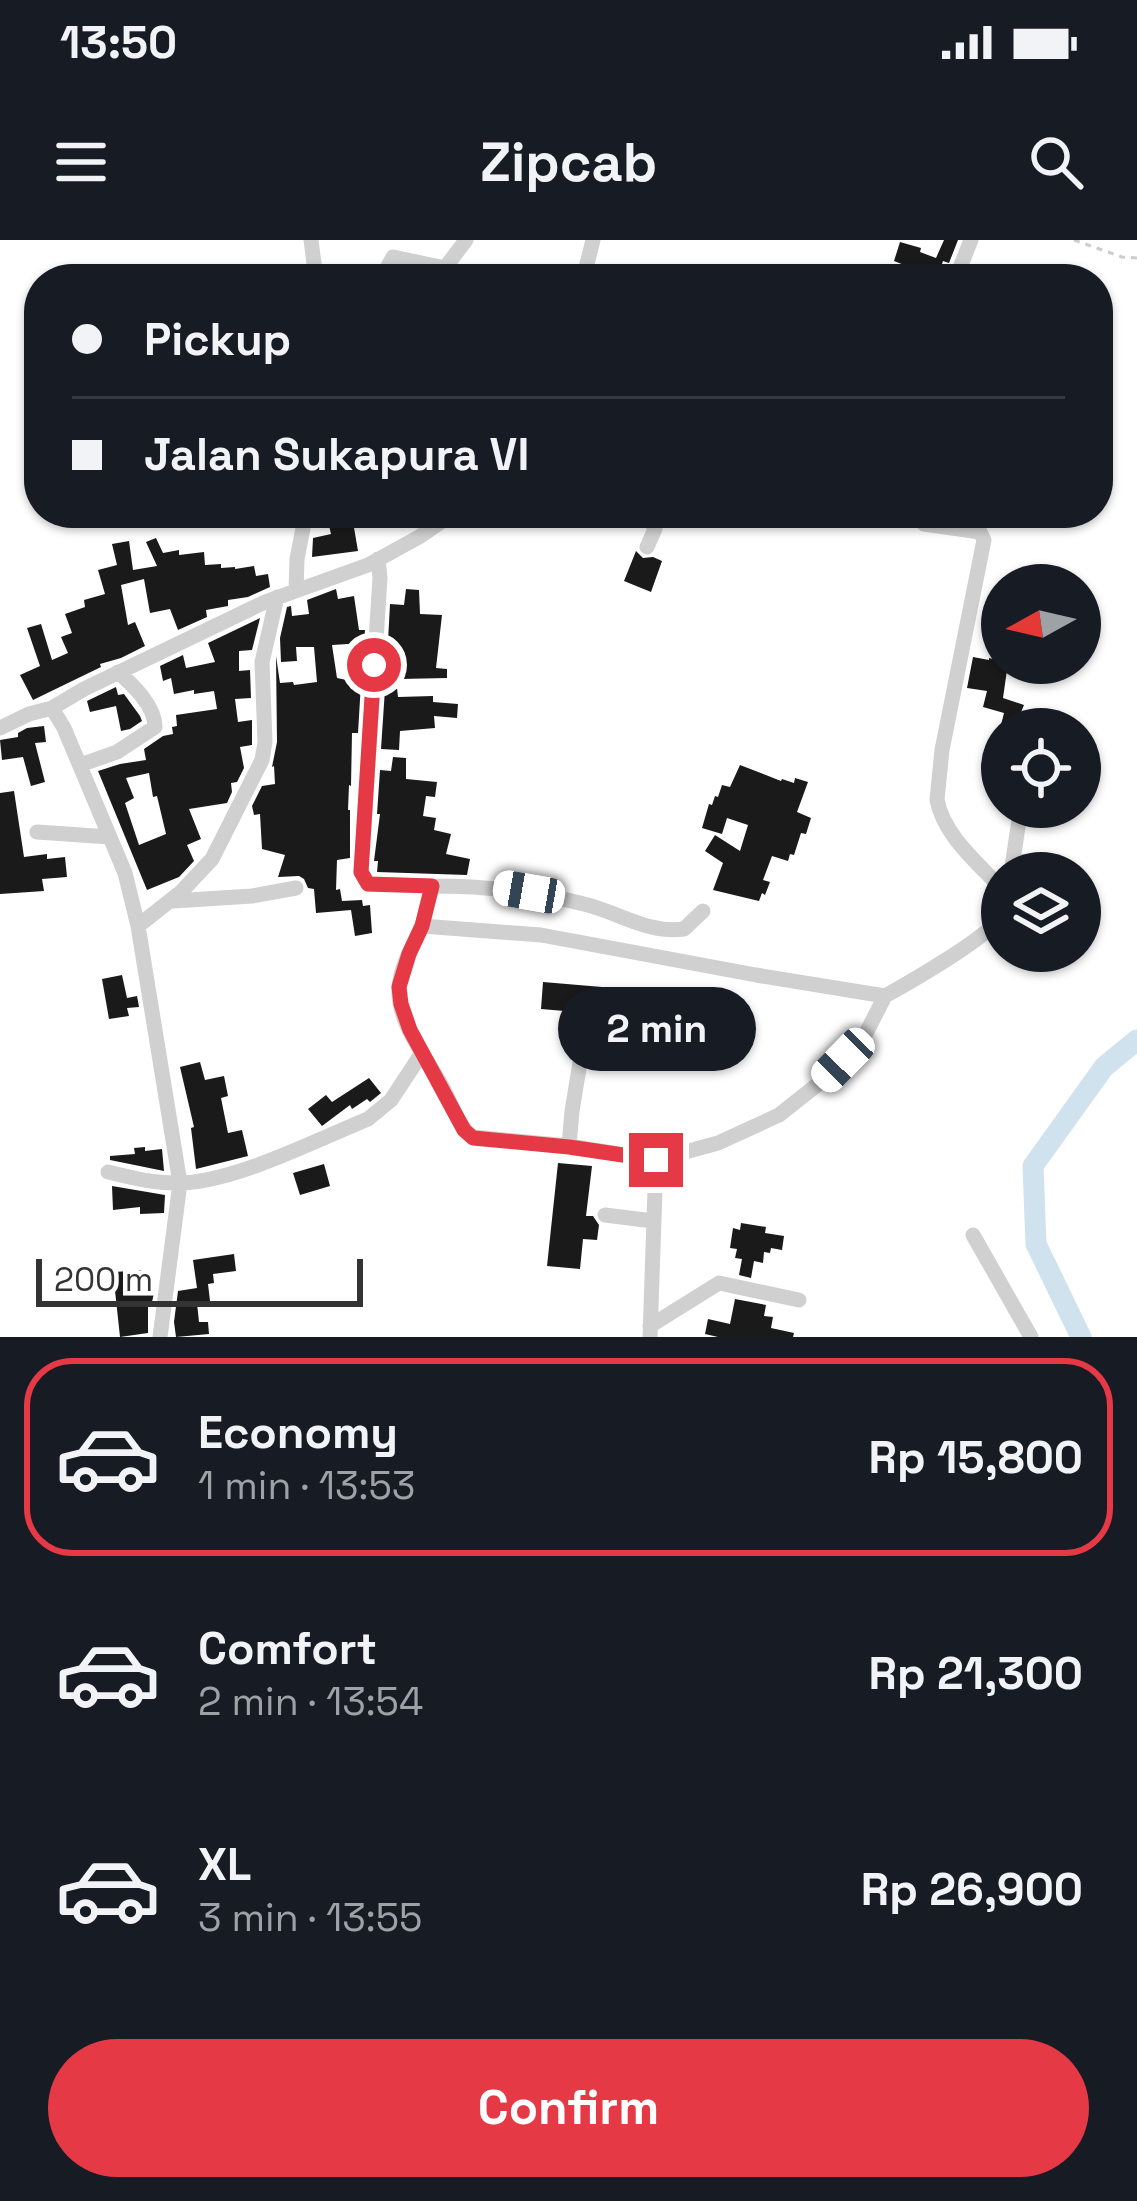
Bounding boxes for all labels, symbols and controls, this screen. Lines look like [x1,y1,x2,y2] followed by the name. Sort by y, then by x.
[60,14,177,71] text: 13:50
[480,128,657,197] text: Zipcab
[48,129,114,195] icon: menu
[1023,129,1089,195] icon: search
[144,311,291,368] text: Pickup
[144,426,529,483] text: Jalan Sukapura VI
[981,564,1101,684] north arrow
[981,564,1101,972] map controls
[347,638,401,692] route start
[981,708,1101,828] button: locate
[981,852,1101,972] button: layers
[490,868,568,916] car
[557,986,755,1070] callout: 2 min
[607,1004,707,1053] text: 2 min
[805,1022,881,1098] car
[629,1133,683,1187] route end
[36,1253,363,1306] scale bar
[54,1259,153,1301] text: 200 m
[54,1403,162,1511] icon: car
[198,1404,398,1461] text: Economy
[869,1429,1083,1486] text: Rp 15,800
[198,1461,415,1510] text: 1 min · 13:53
[54,1619,162,1727] icon: car
[198,1620,377,1677] text: Comfort
[868,1645,1083,1702] text: Rp 21,300
[198,1677,423,1726] text: 2 min · 13:54
[54,1835,162,1943] icon: car
[198,1836,251,1893] text: XL
[861,1861,1083,1918] text: Rp 26,900
[198,1893,422,1942] text: 3 min · 13:55
[48,2039,1089,2177] button: Confirm

